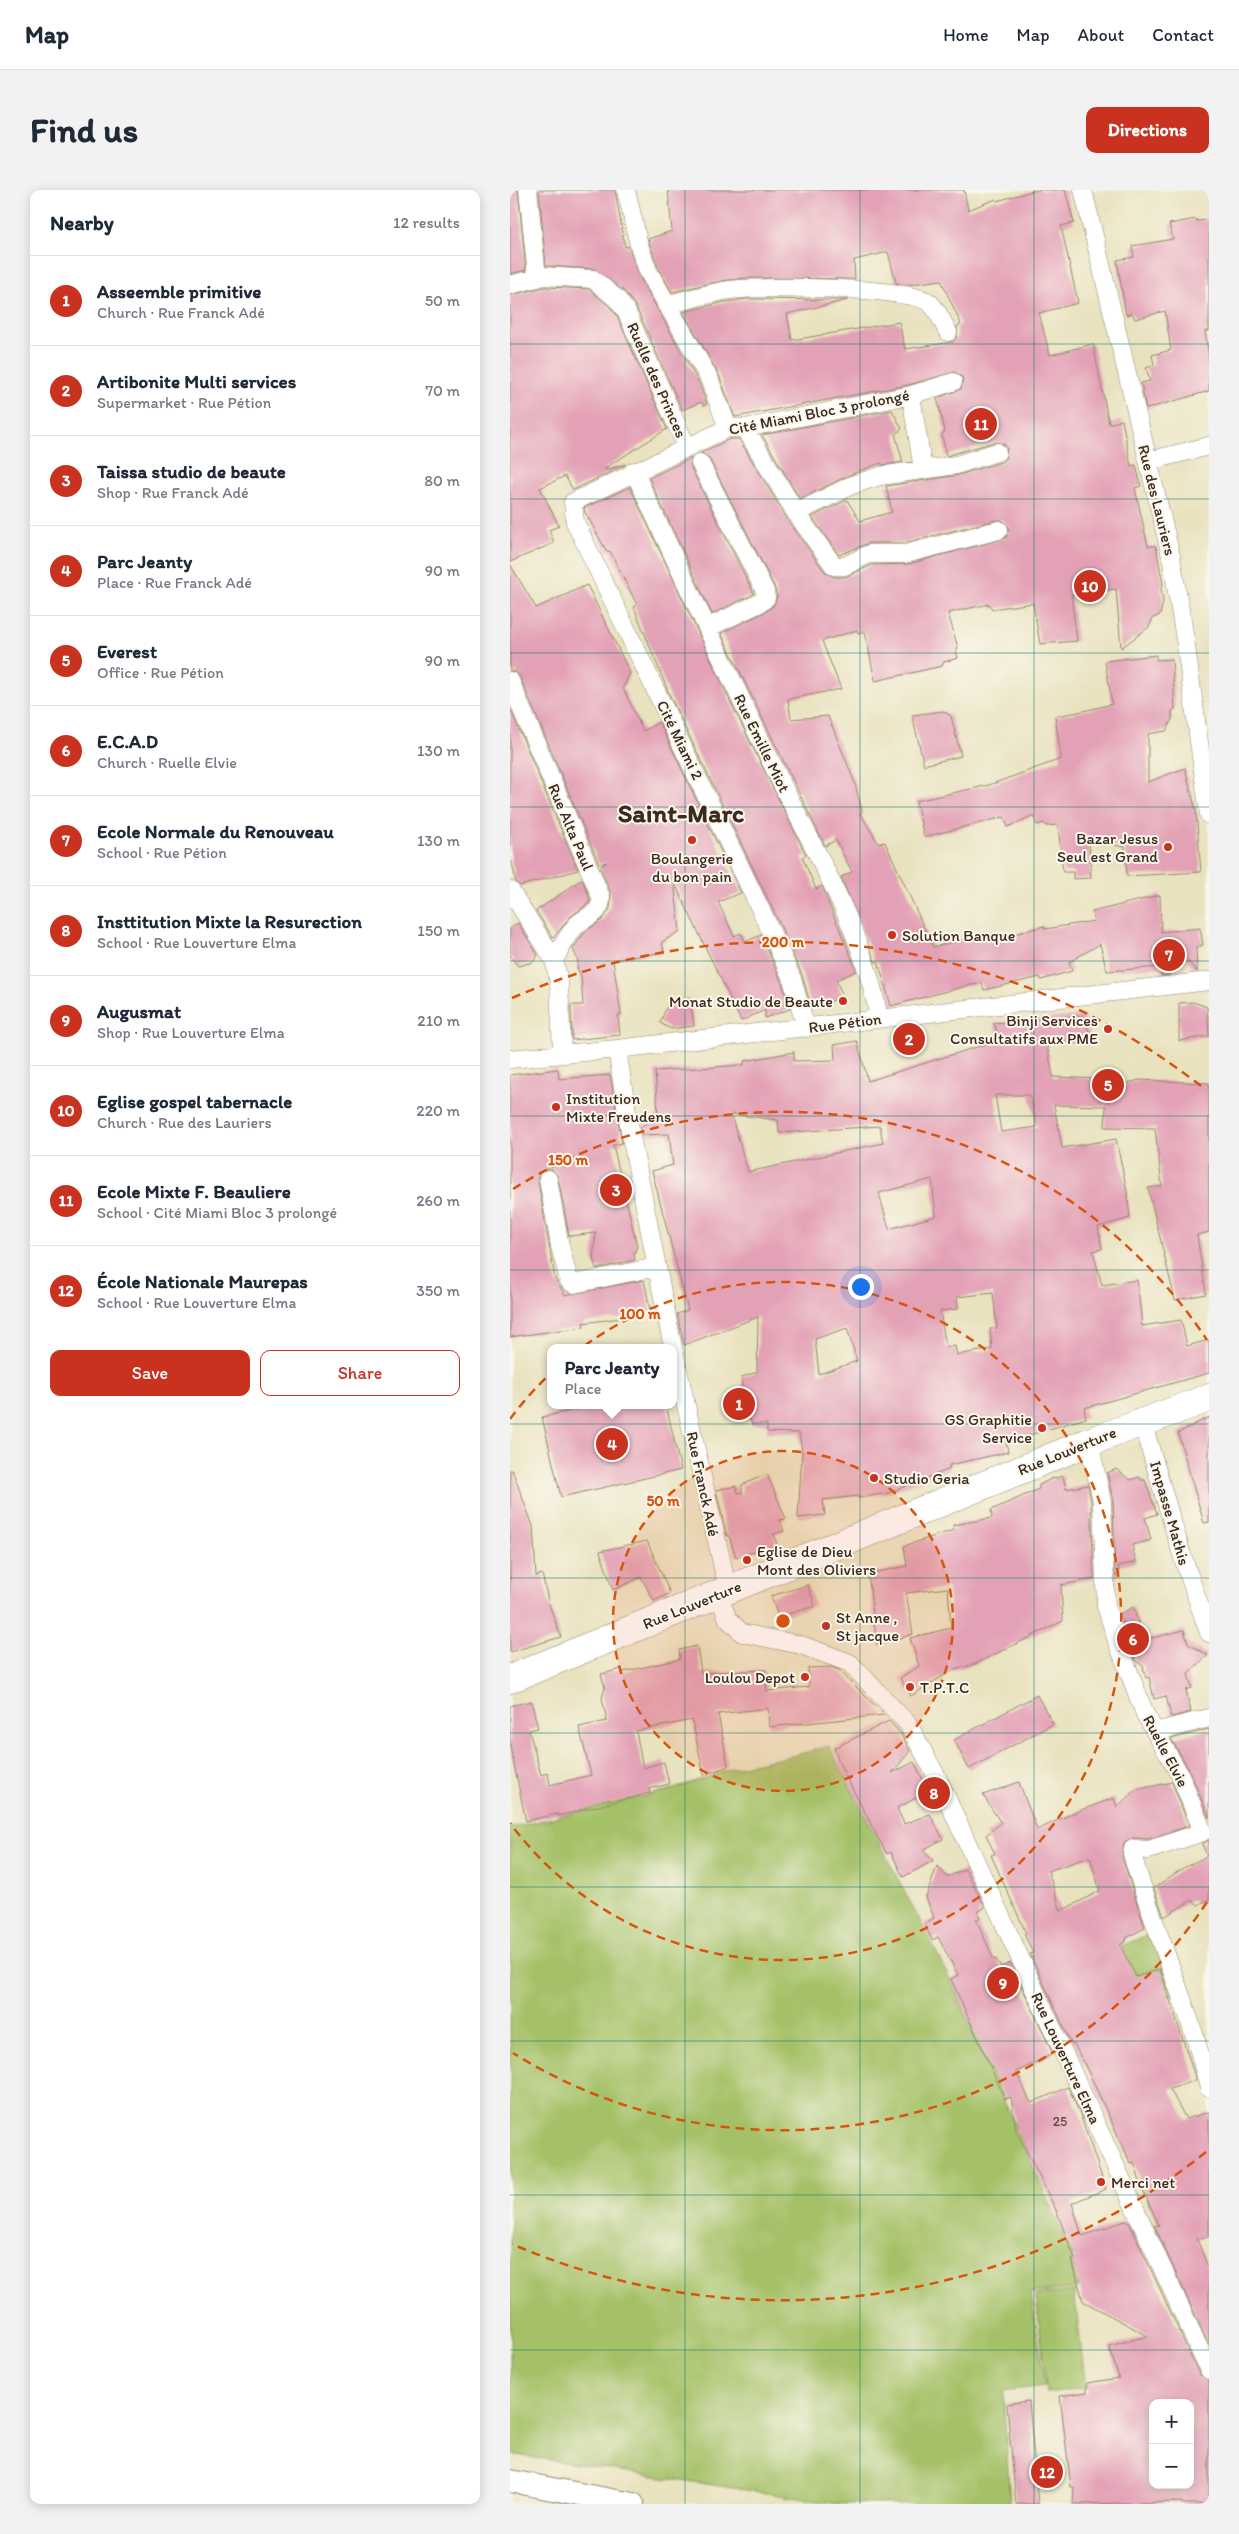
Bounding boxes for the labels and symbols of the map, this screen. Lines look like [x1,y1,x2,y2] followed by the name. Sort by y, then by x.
[623,319,691,441] street label: Ruelle des Princes
[727,385,911,439] street label: Cité Miami Bloc 3 prolongé
[965,405,997,443] pin: 11
[1134,443,1180,557] street label: Rue des Lauriers
[1074,567,1106,605] pin: 10
[730,691,794,795] street label: Rue Emille Miot
[653,697,708,783] street label: Cité Miami 2
[544,781,598,874] street label: Rue Alta Paul
[618,797,744,829] district label: Saint-Marc
[1057,829,1158,866] place label: Bazar Jesus Seul est Grand
[686,834,698,846] marker: Boulangerie du bon pain
[1162,841,1174,853] marker: Bazar Jesus Seul est Grand
[651,849,734,886] place label: Boulangerie du bon pain
[902,926,1015,945] place label: Solution Banque
[886,929,898,941] marker: Solution Banque
[762,933,805,951] text: 200 m
[1153,936,1185,974] pin: 7
[669,992,833,1011] place label: Monat Studio de Beaute
[837,995,849,1007] marker: Monat Studio de Beaute
[807,1009,883,1037] street label: Rue Pétion
[950,1011,1098,1048] place label: Binji Services Consultatifs aux PME
[893,1020,925,1058] pin: 2
[1102,1023,1114,1035] marker: Binji Services Consultatifs aux PME
[1092,1066,1124,1104] pin: 5
[566,1089,671,1126] place label: Institution Mixte Freudens
[550,1101,562,1113] marker: Institution Mixte Freudens
[548,1151,588,1169] text: 150 m
[600,1171,632,1209] pin: 3
[848,1274,874,1300] your location
[619,1305,661,1323] text: 100 m
[723,1385,755,1423] pin: 1
[944,1410,1032,1447] place label: GS Graphitie Service
[1036,1422,1048,1434] marker: GS Graphitie Service
[1015,1423,1119,1479] street label: Rue Louverture
[596,1425,628,1463] pin: 4
[683,1430,723,1538] street label: Rue Franck Adé
[1146,1459,1194,1567] street label: Impasse Mathis
[884,1469,970,1488] place label: Studio Geria
[868,1472,880,1484] marker: Studio Geria
[646,1492,680,1510] text: 50 m
[757,1542,876,1579] place label: Eglise de Dieu Mont des Oliviers
[741,1554,753,1566] marker: Eglise de Dieu Mont des Oliviers
[640,1577,744,1633] street label: Rue Louverture
[836,1608,899,1645] place label: St Anne , St jacque
[774,1612,792,1630] centre of rings
[820,1620,832,1632] marker: St Anne , St jacque
[1117,1620,1149,1658] pin: 6
[705,1668,795,1687] place label: Loulou Depot
[799,1671,811,1683] marker: Loulou Depot
[920,1678,969,1697] place label: T.P.T.C
[904,1681,916,1693] marker: T.P.T.C
[1139,1712,1193,1790] street label: Ruelle Elvie
[918,1774,950,1812] pin: 8
[987,1964,1019,2002] pin: 9
[1027,1989,1105,2127] street label: Rue Louverture Elma
[1053,2113,1067,2130] house number: 25
[1111,2173,1175,2192] place label: Merci net
[1095,2176,1107,2188] marker: Merci net
[1031,2453,1063,2491] pin: 12

